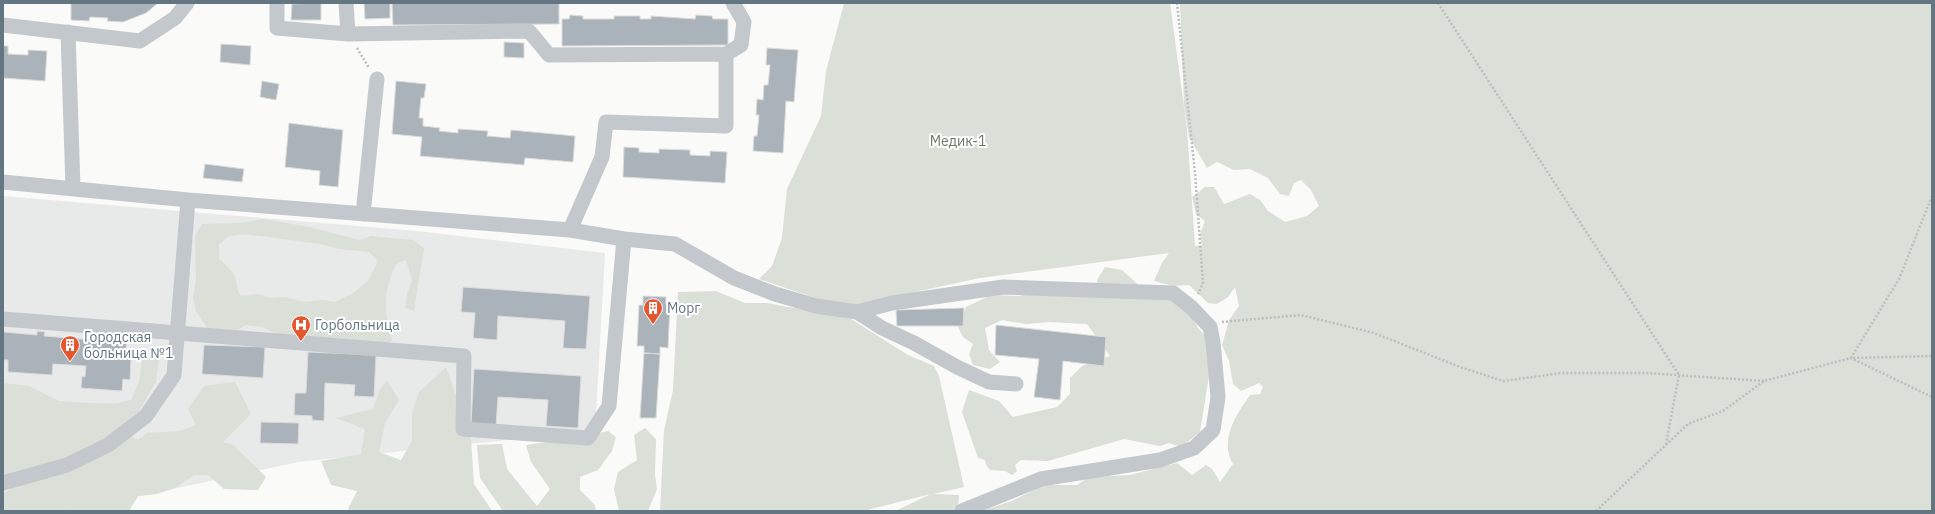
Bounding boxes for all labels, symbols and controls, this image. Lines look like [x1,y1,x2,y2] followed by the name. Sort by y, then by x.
[930,132,986,150] park label: Медик-1
[642,297,664,325] building icon: Морг
[667,299,700,317] place label: Морг
[290,314,312,342] hospital icon: Горбольница
[315,316,400,334] place label: Горбольница
[84,328,173,362] place label: Городская больница №1
[59,334,81,362] building icon: Городская больница №1

